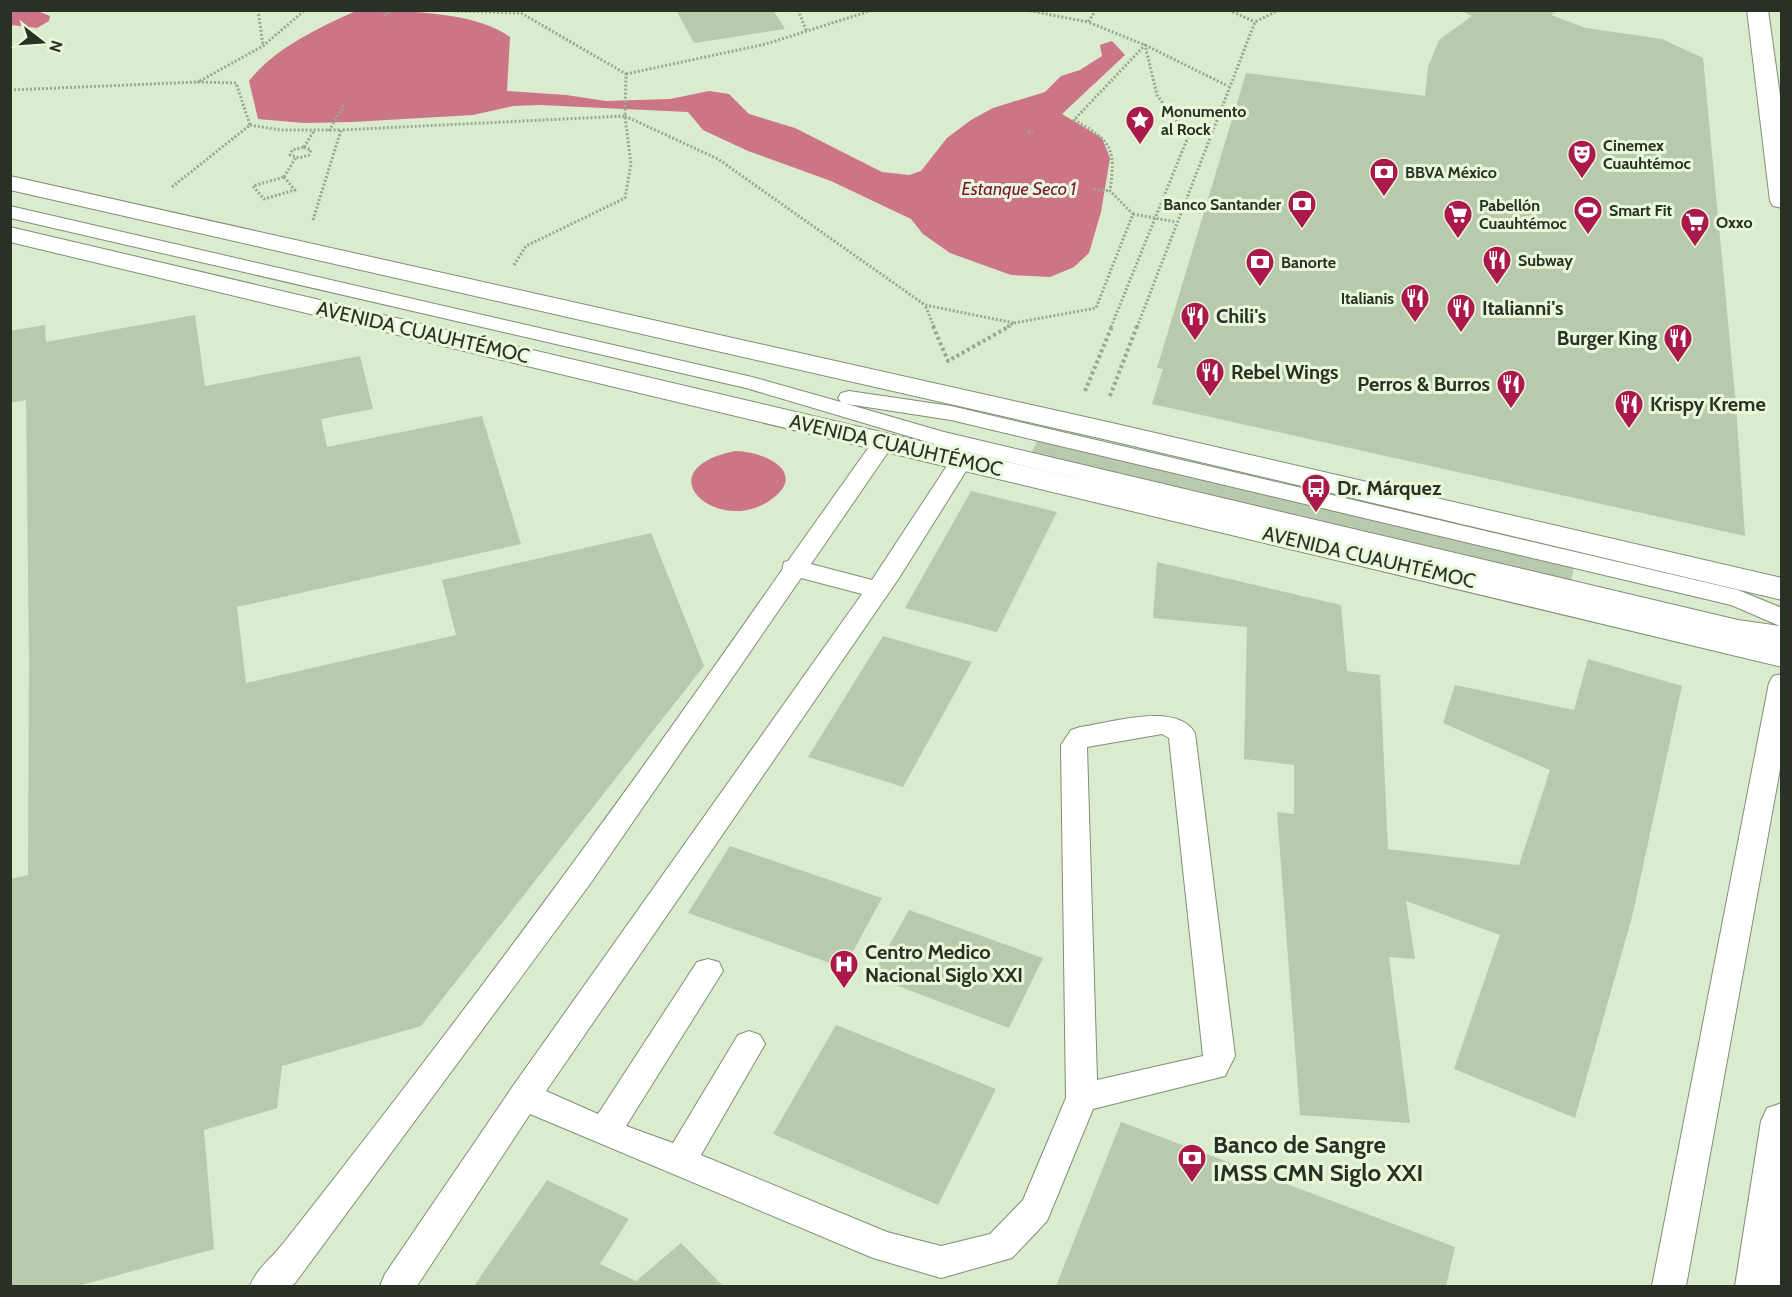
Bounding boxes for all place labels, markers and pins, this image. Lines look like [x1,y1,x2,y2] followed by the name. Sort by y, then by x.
[1161,102,1246,139] place label: Monumento al Rock
[1124,104,1156,146] place icon: Monumento al Rock
[1603,136,1691,173] place label: Cinemex Cuauhtémoc
[1566,138,1598,180] theatre icon: Cinemex Cuauhtémoc
[1368,156,1400,198] bank icon: BBVA México
[1405,163,1497,182] place label: BBVA México
[1286,188,1318,230] bank icon: Banco Santander
[1572,194,1604,236] sports icon: Smart Fit
[1163,195,1282,214] place label: Banco Santander
[1479,196,1567,233] place label: Pabellón Cuauhtémoc
[1442,198,1474,240] supermarket icon: Pabellón Cuauhtémoc
[1609,201,1673,220] place label: Smart Fit
[1679,206,1711,248] supermarket icon: Oxxo
[1716,213,1753,232] place label: Oxxo
[1481,244,1513,286] restaurant icon: Subway
[1244,246,1276,288] bank icon: Banorte
[1518,251,1573,270] place label: Subway
[1281,253,1336,272] place label: Banorte
[1399,282,1431,324] restaurant icon: Italianis
[1341,289,1394,308] place label: Italianis
[1445,292,1477,334] restaurant icon: Italianni's
[1482,296,1563,320] place label: Italianni's
[1179,300,1211,342] restaurant icon: Chili's
[1216,304,1266,328] place label: Chili's
[1662,322,1694,364] restaurant icon: Burger King
[1557,326,1657,350] place label: Burger King
[1194,356,1226,398] restaurant icon: Rebel Wings
[1231,360,1338,384] place label: Rebel Wings
[1495,368,1527,410] restaurant icon: Perros & Burros
[1357,372,1490,396] place label: Perros & Burros
[1613,388,1645,430] restaurant icon: Krispy Kreme
[1650,392,1766,416] place label: Krispy Kreme
[1300,472,1332,514] bus stop icon: Dr. Márquez
[1337,476,1442,500] place label: Dr. Márquez
[865,940,1023,987] place label: Centro Medico Nacional Siglo XXI
[828,948,860,990] hospital icon: Centro Medico Nacional Siglo XXI
[1213,1130,1423,1187] place label: Banco de Sangre IMSS CMN Siglo XXI
[1176,1142,1208,1184] bank icon: Banco de Sangre IMSS CMN Siglo XXI

